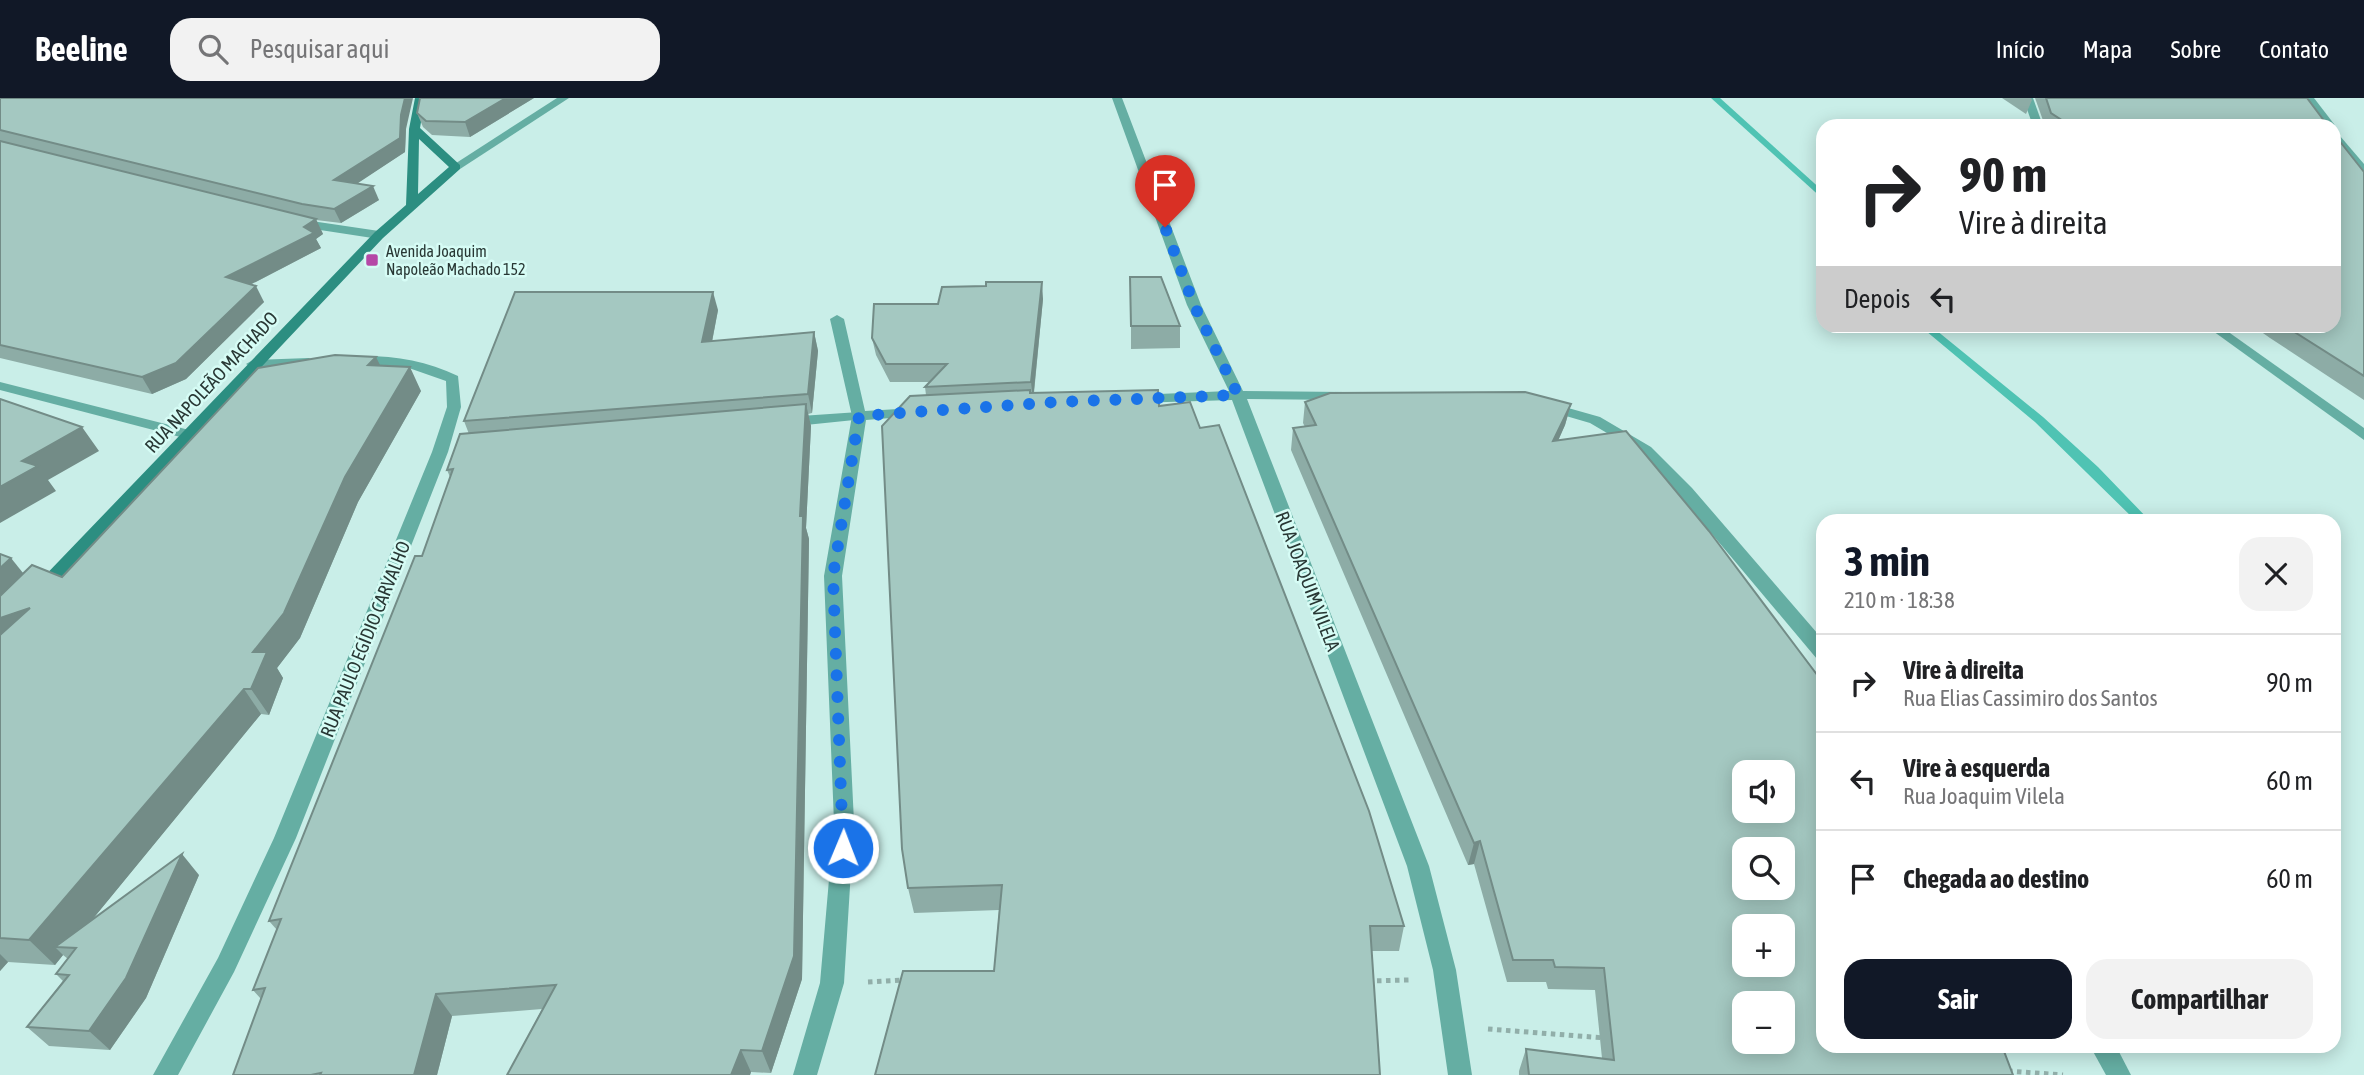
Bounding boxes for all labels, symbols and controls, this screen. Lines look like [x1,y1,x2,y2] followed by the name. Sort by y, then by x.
[170,18,660,81] search box
[35,30,128,68] text: Beeline
[194,30,232,68] icon: search
[250,34,390,64] text: Pesquisar aqui
[1996,36,2045,63] text: Início
[2083,36,2133,63] text: Mapa
[2171,36,2221,63] text: Sobre
[2259,36,2329,63] text: Contato
[1959,146,2047,202] text: 90 m
[1844,147,1935,238] icon: right
[1135,155,1195,227] pin
[1146,166,1184,204] icon: arrive
[1959,204,2108,241] text: Vire à direita
[386,242,526,279] place label: Avenida Joaquim Napoleão Machado 152
[364,252,380,268] marker: Avenida Joaquim Napoleão Machado 152
[1924,280,1962,318] icon: left
[1844,284,1910,314] text: Depois
[140,307,282,457] street label: RUA NAPOLEÃO MACHADO
[1271,508,1345,655] street label: RUA JOAQUIM VILELA
[1844,537,1930,585] text: 3 min
[2239,537,2313,611] button: close
[316,538,414,740] street label: RUA PAULO EGÍDIO CARVALHO
[1844,587,1955,613] text: 210 m · 18:38
[1903,655,2024,685] text: Vire à direita
[1844,664,1882,702] icon: right
[2266,668,2313,698] text: 90 m
[1903,685,2158,711] text: Rua Elias Cassimiro dos Santos
[1903,753,2050,783] text: Vire à esquerda
[1732,760,1795,1054] map controls
[1732,760,1795,823] button: sound
[1844,762,1882,800] icon: left
[2266,766,2313,796] text: 60 m
[1903,783,2065,809] text: Rua Joaquim Vilela
[806,811,880,885] position arrow
[1732,837,1795,900] button: search
[1844,860,1882,898] icon: arrive
[1903,864,2089,894] text: Chegada ao destino
[2266,864,2313,894] text: 60 m
[1732,914,1795,977] button: +
[1844,959,2072,1039] button: Sair
[2086,959,2313,1039] button: Compartilhar
[1732,991,1795,1054] button: −

